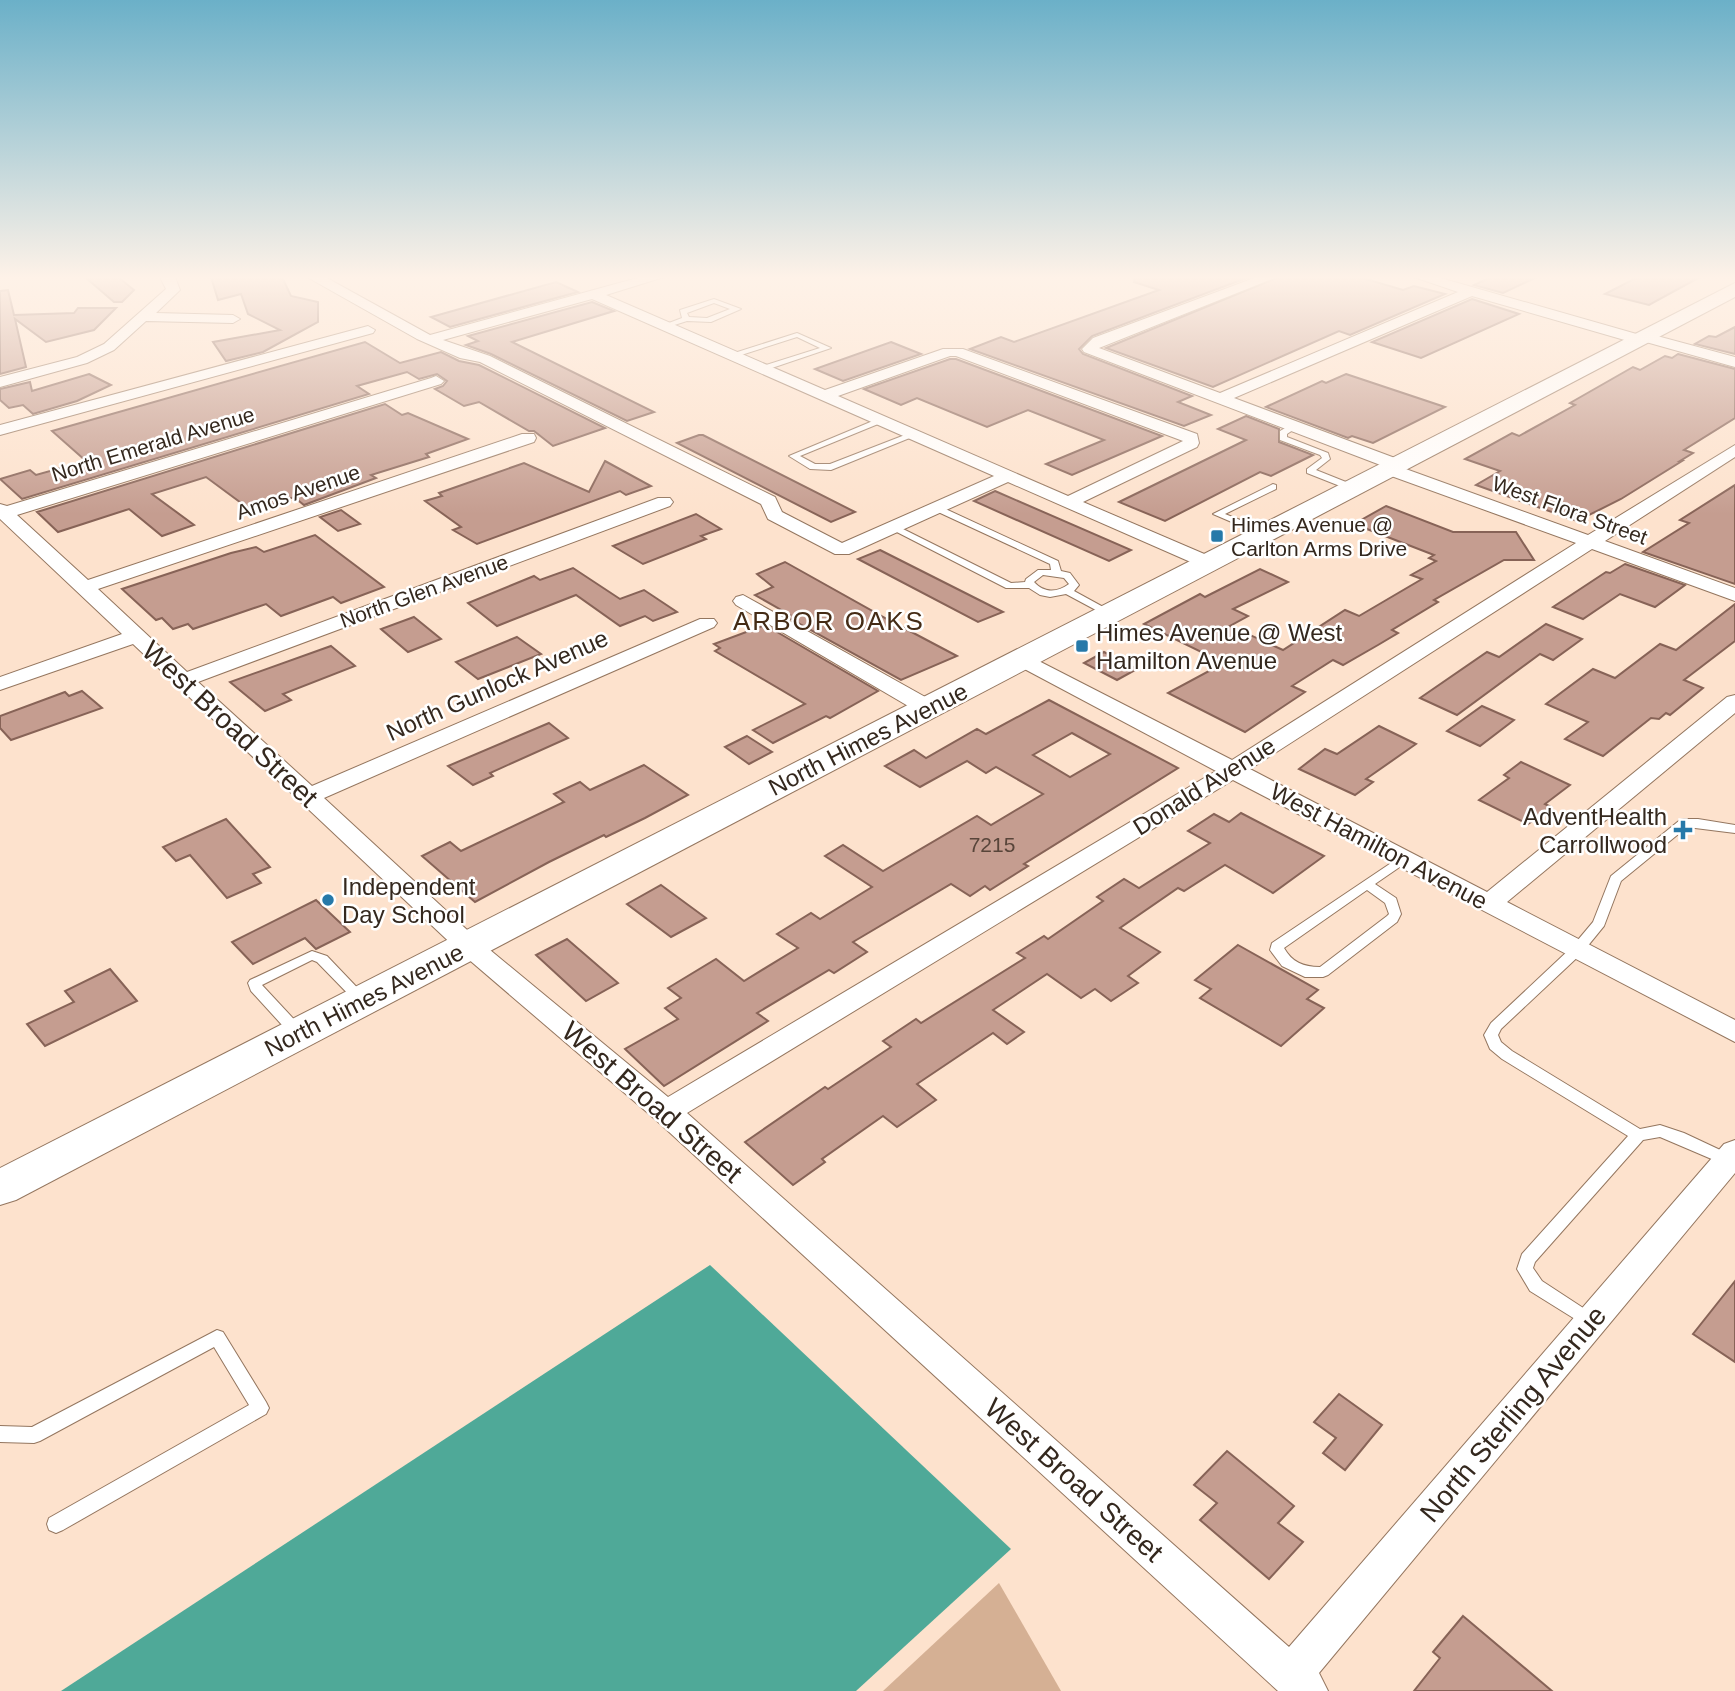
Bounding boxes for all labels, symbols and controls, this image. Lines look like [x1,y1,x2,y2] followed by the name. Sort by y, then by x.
[49,402,257,486] street label: North Emerald Avenue
[233,460,363,524] street label: Amos Avenue
[1489,471,1651,549] street label: West Flora Street
[1231,513,1407,560] place label: Himes Avenue @ Carlton Arms Drive
[1209,528,1225,544] marker: Himes Avenue @ Carlton Arms Drive
[337,550,511,632] street label: North Glen Avenue
[733,606,925,636] district label: ARBOR OAKS
[1096,619,1343,674] place label: Himes Avenue @ West Hamilton Avenue
[382,624,612,746] street label: North Gunlock Avenue
[136,635,324,813] street label: West Broad Street
[1074,638,1090,654] marker: Himes Avenue @ West Hamilton Avenue
[764,677,972,801] street label: North Himes Avenue
[1128,732,1280,840] street label: Donald Avenue
[1266,777,1492,915] street label: West Hamilton Avenue
[1523,803,1667,858] place label: AdventHealth Carrollwood
[1673,820,1693,840] marker: AdventHealth Carrollwood
[969,833,1015,856] house number: 7215
[342,873,476,928] place label: Independent Day School
[320,892,336,908] marker: Independent Day School
[260,938,468,1062] street label: North Himes Avenue
[556,1015,748,1189] street label: West Broad Street
[1414,1300,1612,1528] street label: North Sterling Avenue
[979,1392,1169,1568] street label: West Broad Street

